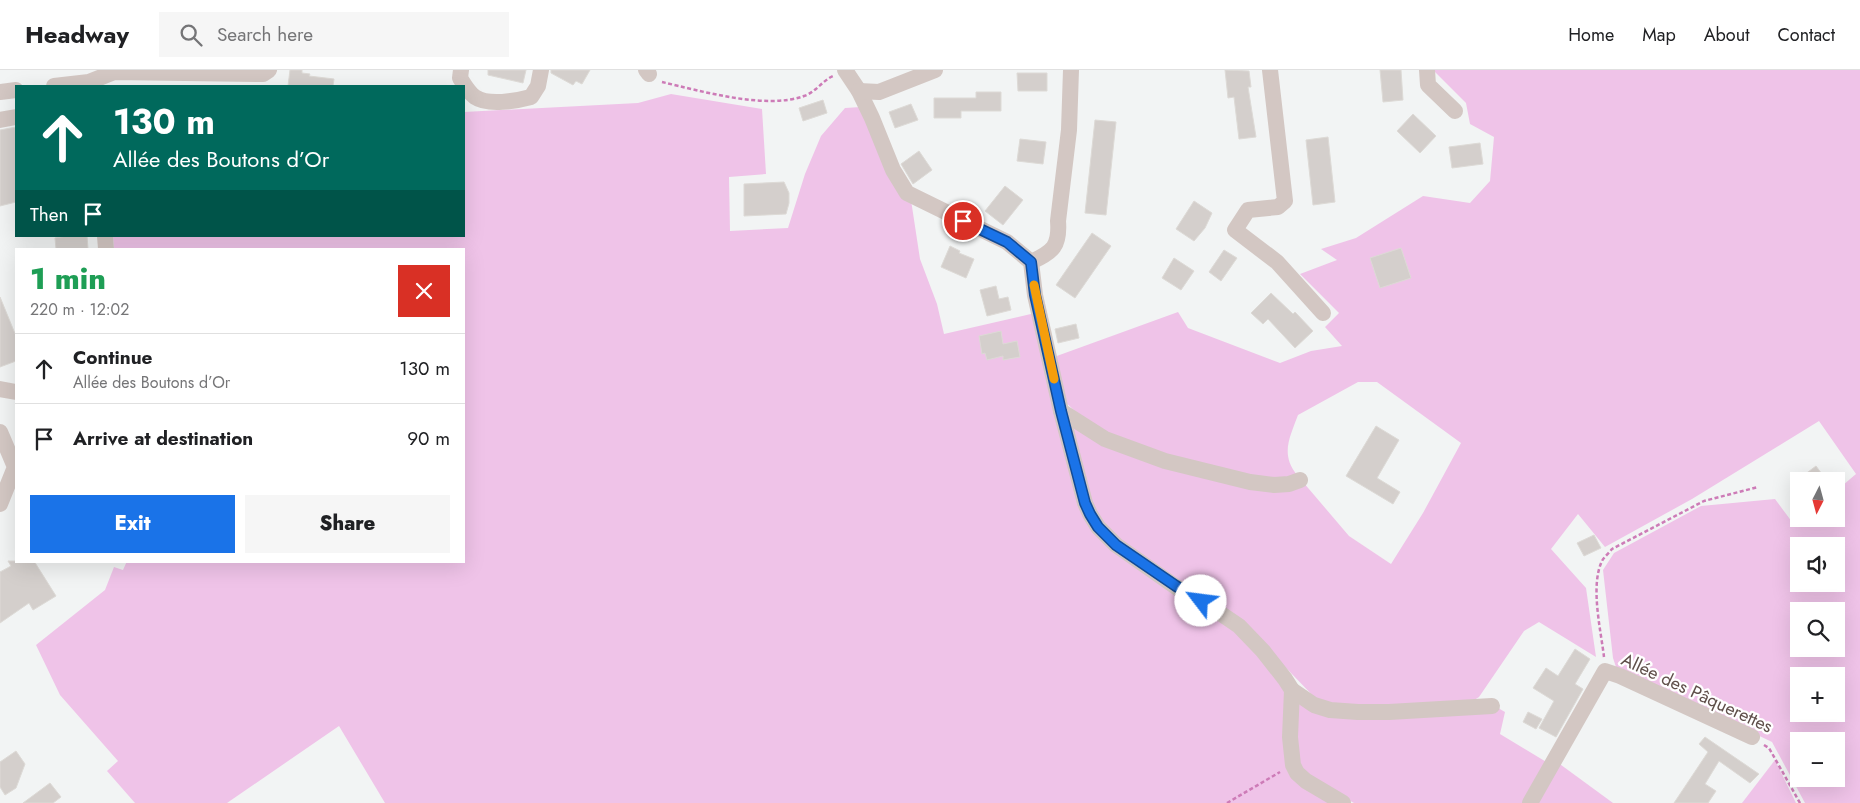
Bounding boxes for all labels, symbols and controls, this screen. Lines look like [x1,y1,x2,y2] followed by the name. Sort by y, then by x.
[159,12,509,57] search box
[25,17,129,52] text: Headway
[177,21,205,49] icon: search
[217,21,313,48] text: Search here
[1568,22,1614,48] text: Home
[1642,22,1676,48] text: Map
[1704,22,1749,48] text: About
[1777,22,1835,48] text: Contact
[113,97,215,147] text: 130 m
[30,105,95,170] icon: ahead
[113,143,329,175] text: Allée des Boutons d’Or
[79,200,107,228] icon: arrive
[942,200,984,242] pin
[30,201,69,228] text: Then
[949,207,977,235] icon: arrive
[30,257,106,300] text: 1 min
[398,265,450,317] button: close
[30,298,129,321] text: 220 m · 12:02
[73,344,152,371] text: Continue
[30,355,58,383] icon: ahead
[399,355,450,382] text: 130 m
[73,371,230,394] text: Allée des Boutons d’Or
[30,425,58,453] icon: arrive
[73,425,253,452] text: Arrive at destination
[407,425,450,452] text: 90 m
[1790,472,1845,528] north arrow
[1790,472,1845,787] map controls
[30,495,235,553] button: Exit
[245,495,450,553] button: Share
[1790,537,1845,592] button: sound
[1174,574,1226,626] position arrow
[1790,602,1845,657] button: search
[1617,647,1777,739] street label: Allée des Pâquerettes
[1790,667,1845,722] button: +
[1790,732,1845,787] button: −

